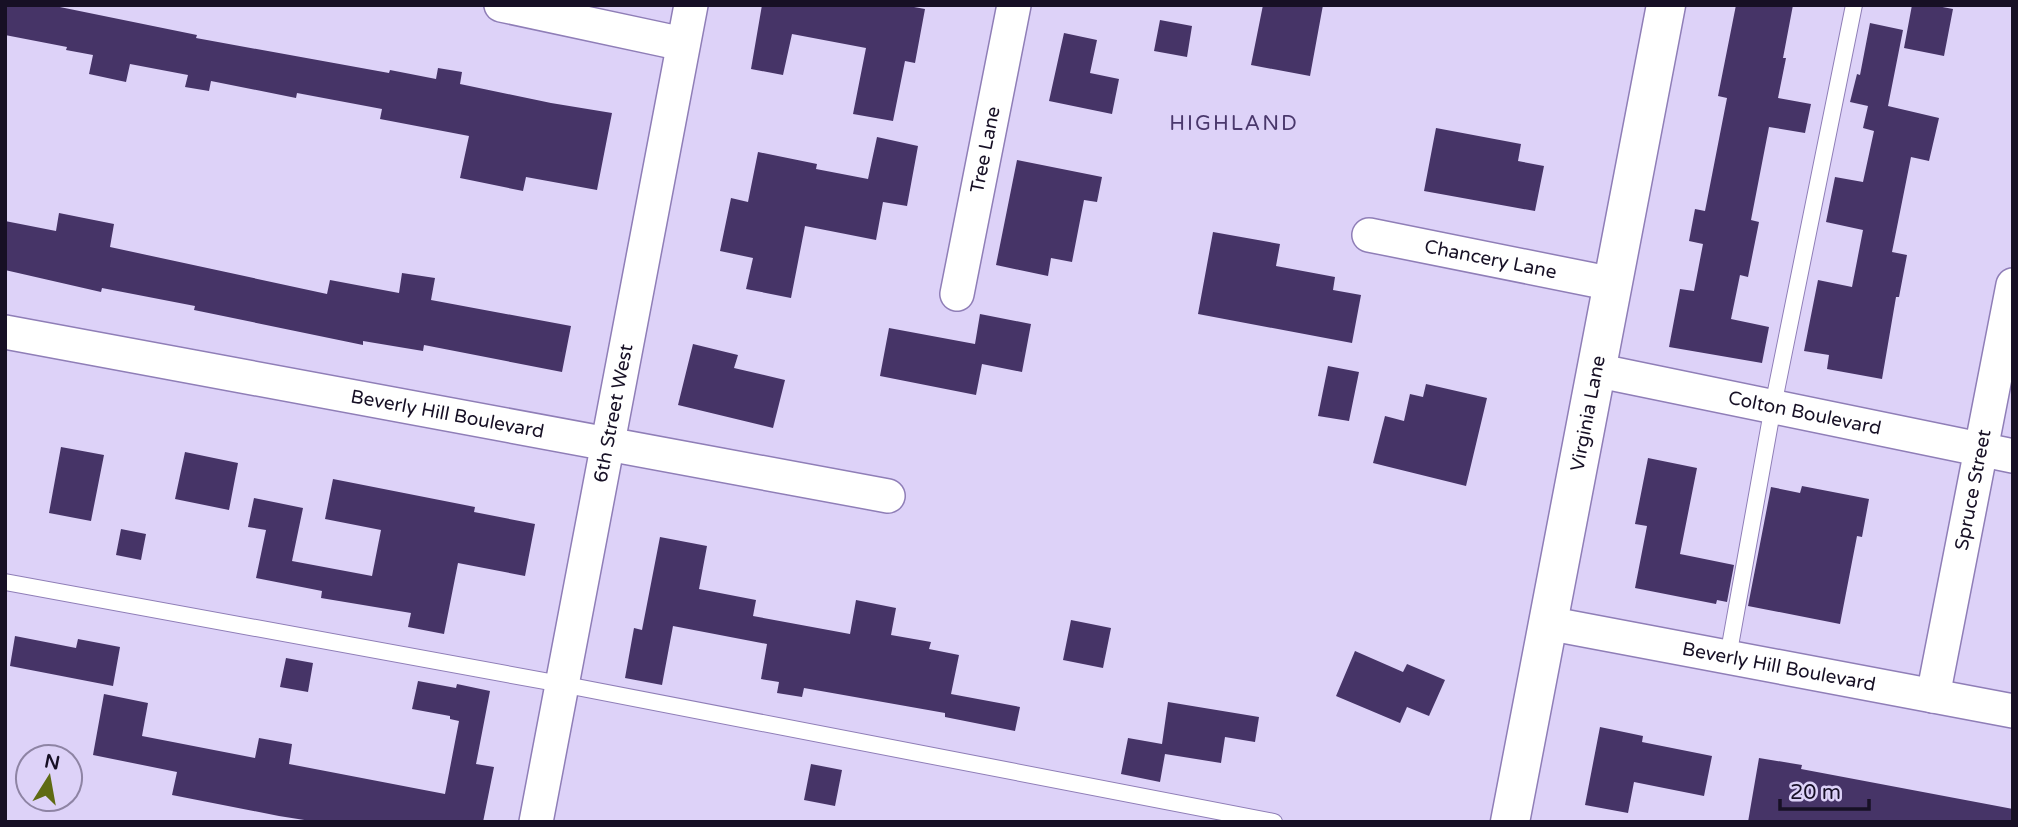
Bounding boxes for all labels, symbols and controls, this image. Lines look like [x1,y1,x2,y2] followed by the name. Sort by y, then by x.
[966,105,1005,195] street label: Tree Lane
[1169,111,1299,136] district label: HIGHLAND
[1423,235,1559,283] street label: Chancery Lane
[590,342,637,484] street label: 6th Street West
[1566,354,1610,473] street label: Virginia Lane
[349,385,546,443] street label: Beverly Hill Boulevard
[1726,387,1883,440] street label: Colton Boulevard
[1951,428,1996,552] street label: Spruce Street
[1680,638,1877,696] street label: Beverly Hill Boulevard
[14,743,84,813] north arrow
[42,750,62,775] text: N
[1780,768,1869,812] scale bar
[1790,780,1841,805] text: 20 m

